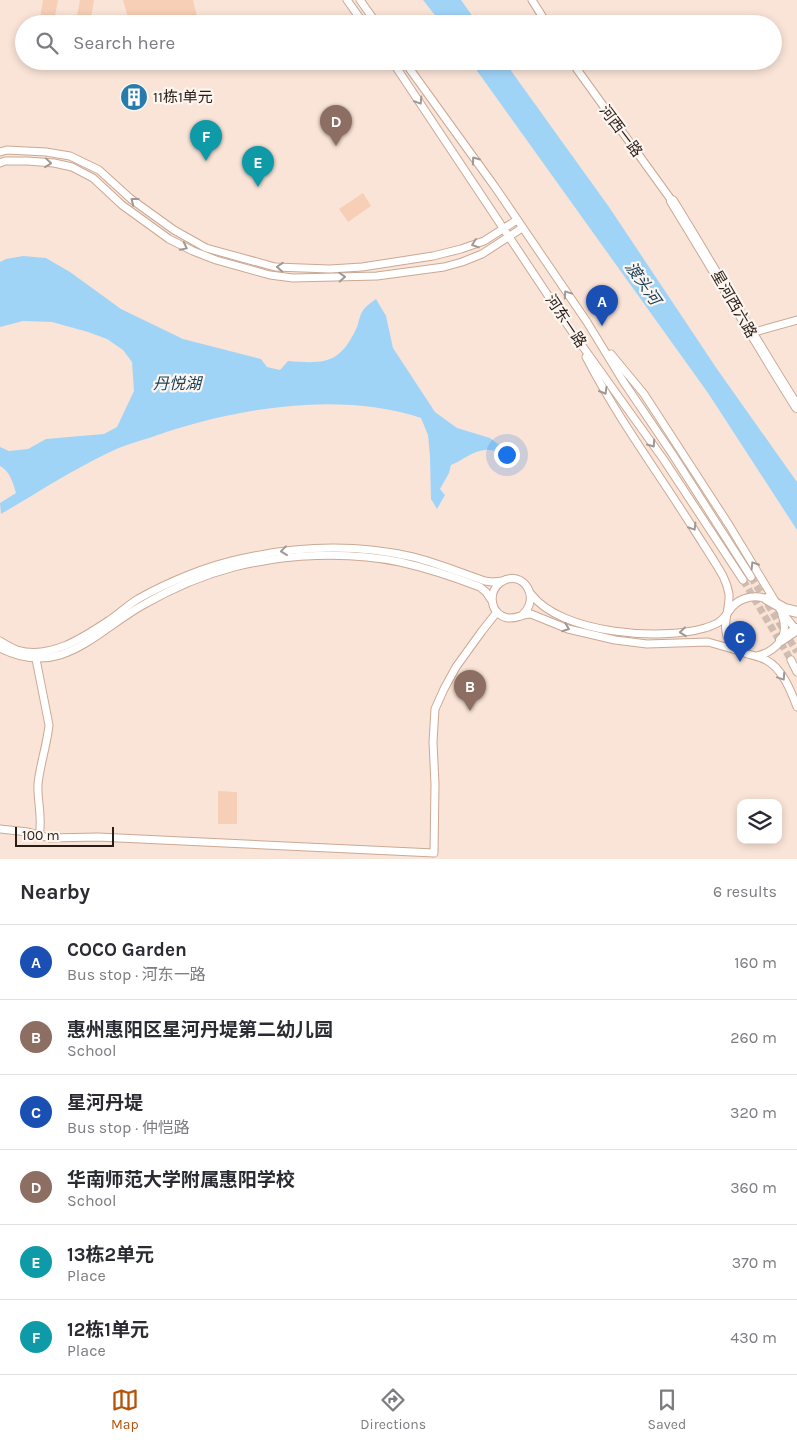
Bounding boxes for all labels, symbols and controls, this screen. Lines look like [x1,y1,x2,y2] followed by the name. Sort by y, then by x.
[15,15,782,70] search box
[33,29,61,57] icon: search
[73,32,175,54] text: Search here
[119,82,149,112] building icon: 11栋1单元
[153,88,213,106] place label: 11栋1单元
[413,96,423,105] one-way arrow
[596,102,646,160] street label: 河西一路
[320,105,352,146] pin: D
[190,120,222,161] pin: F
[242,146,274,187] pin: E
[472,156,481,166] one-way arrow
[45,157,53,168] one-way arrow
[130,198,140,207] one-way arrow
[471,239,480,249] one-way arrow
[179,241,188,251] one-way arrow
[621,258,666,311] water label: 渡头河
[276,262,284,273] one-way arrow
[707,267,761,341] street label: 星河西六路
[338,272,346,283] one-way arrow
[586,285,618,326] pin: A
[564,290,573,300] one-way arrow
[542,291,590,351] street label: 河东一路
[153,374,204,393] water label: 丹悦湖
[598,386,608,395] one-way arrow
[646,438,655,447] one-way arrow
[494,442,520,468] your location
[686,522,696,531] one-way arrow
[279,545,287,556] one-way arrow
[750,561,760,570] one-way arrow
[724,621,756,662] pin: C
[562,622,570,632] one-way arrow
[678,626,686,637] one-way arrow
[454,670,486,711] pin: B
[776,671,785,680] one-way arrow
[737,799,782,844] map controls
[737,799,782,844] button: layers
[15,824,114,847] scale bar
[22,827,60,844] text: 100 m
[20,880,90,904] text: Nearby
[713,882,777,901] text: 6 results
[67,939,187,961] text: COCO Garden
[31,953,41,972] text: A
[734,953,777,972] text: 160 m
[67,965,206,984] text: Bus stop · 河东一路
[67,1019,333,1041] text: 惠州惠阳区星河丹堤第二幼儿园
[31,1028,41,1047] text: B
[730,1028,777,1047] text: 260 m
[67,1041,117,1060] text: School
[67,1092,143,1114] text: 星河丹堤
[31,1103,41,1122] text: C
[730,1103,777,1122] text: 320 m
[67,1118,190,1137] text: Bus stop · 仲恺路
[67,1169,295,1191] text: 华南师范大学附属惠阳学校
[31,1178,41,1197] text: D
[730,1178,777,1197] text: 360 m
[67,1191,117,1210] text: School
[67,1244,154,1266] text: 13栋2单元
[31,1253,41,1272] text: E
[732,1253,777,1272] text: 370 m
[67,1266,106,1285] text: Place
[67,1319,149,1341] text: 12栋1单元
[32,1328,40,1347] text: F
[730,1328,777,1347] text: 430 m
[67,1341,106,1360] text: Place
[111,1386,139,1433] tab: Map
[360,1386,426,1433] tab: Directions
[648,1386,686,1433] tab: Saved

